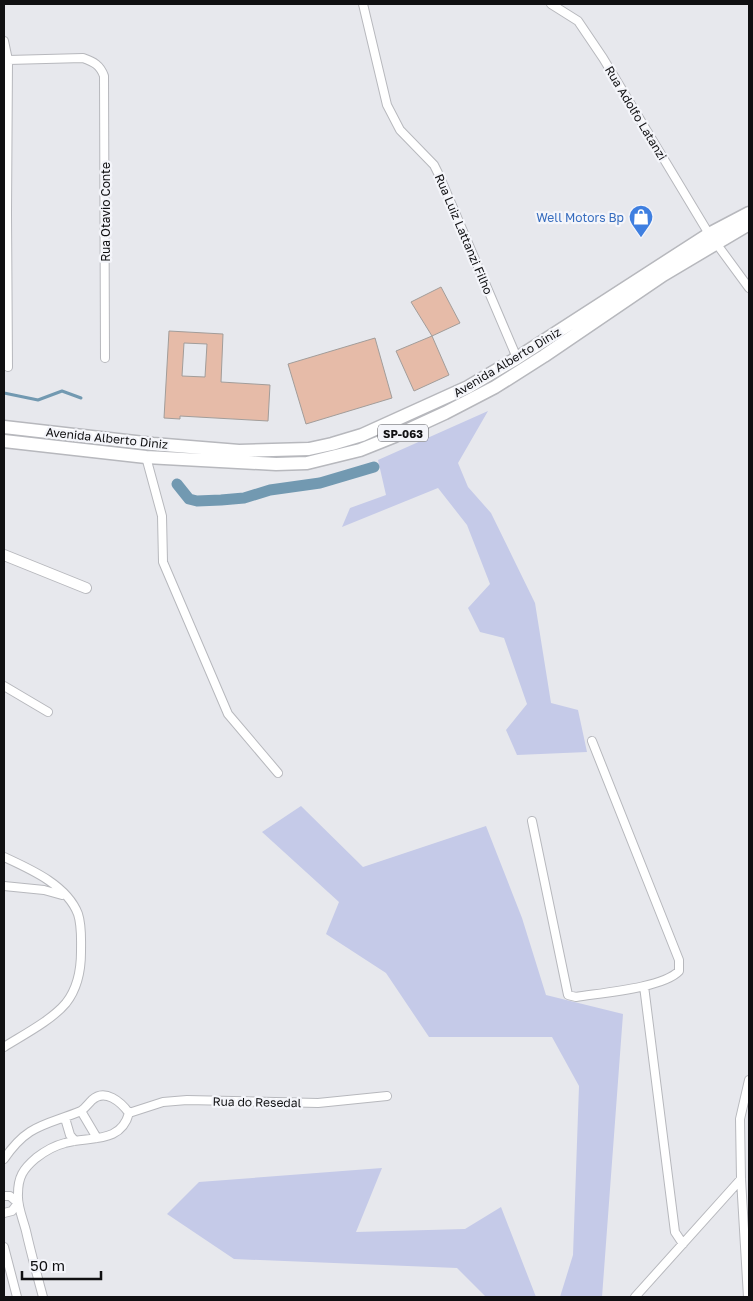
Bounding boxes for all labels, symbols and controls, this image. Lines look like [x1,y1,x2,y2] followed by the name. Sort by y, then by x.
[602,63,670,163] street label: Rua Adolfo Latanzi
[98,162,113,262] street label: Rua Otavio Conte
[432,171,496,297] street label: Rua Luiz Lattanzi Filho
[628,204,654,238] shop icon: Well Motors Bp
[536,210,624,225] place label: Well Motors Bp
[451,324,563,400] street label: Avenida Alberto Diniz
[45,424,169,452] street label: Avenida Alberto Diniz
[378,424,428,442] road number: SP-063
[212,1094,302,1110] street label: Rua do Resedal
[22,1248,101,1280] scale bar
[30,1256,65,1274] text: 50 m

